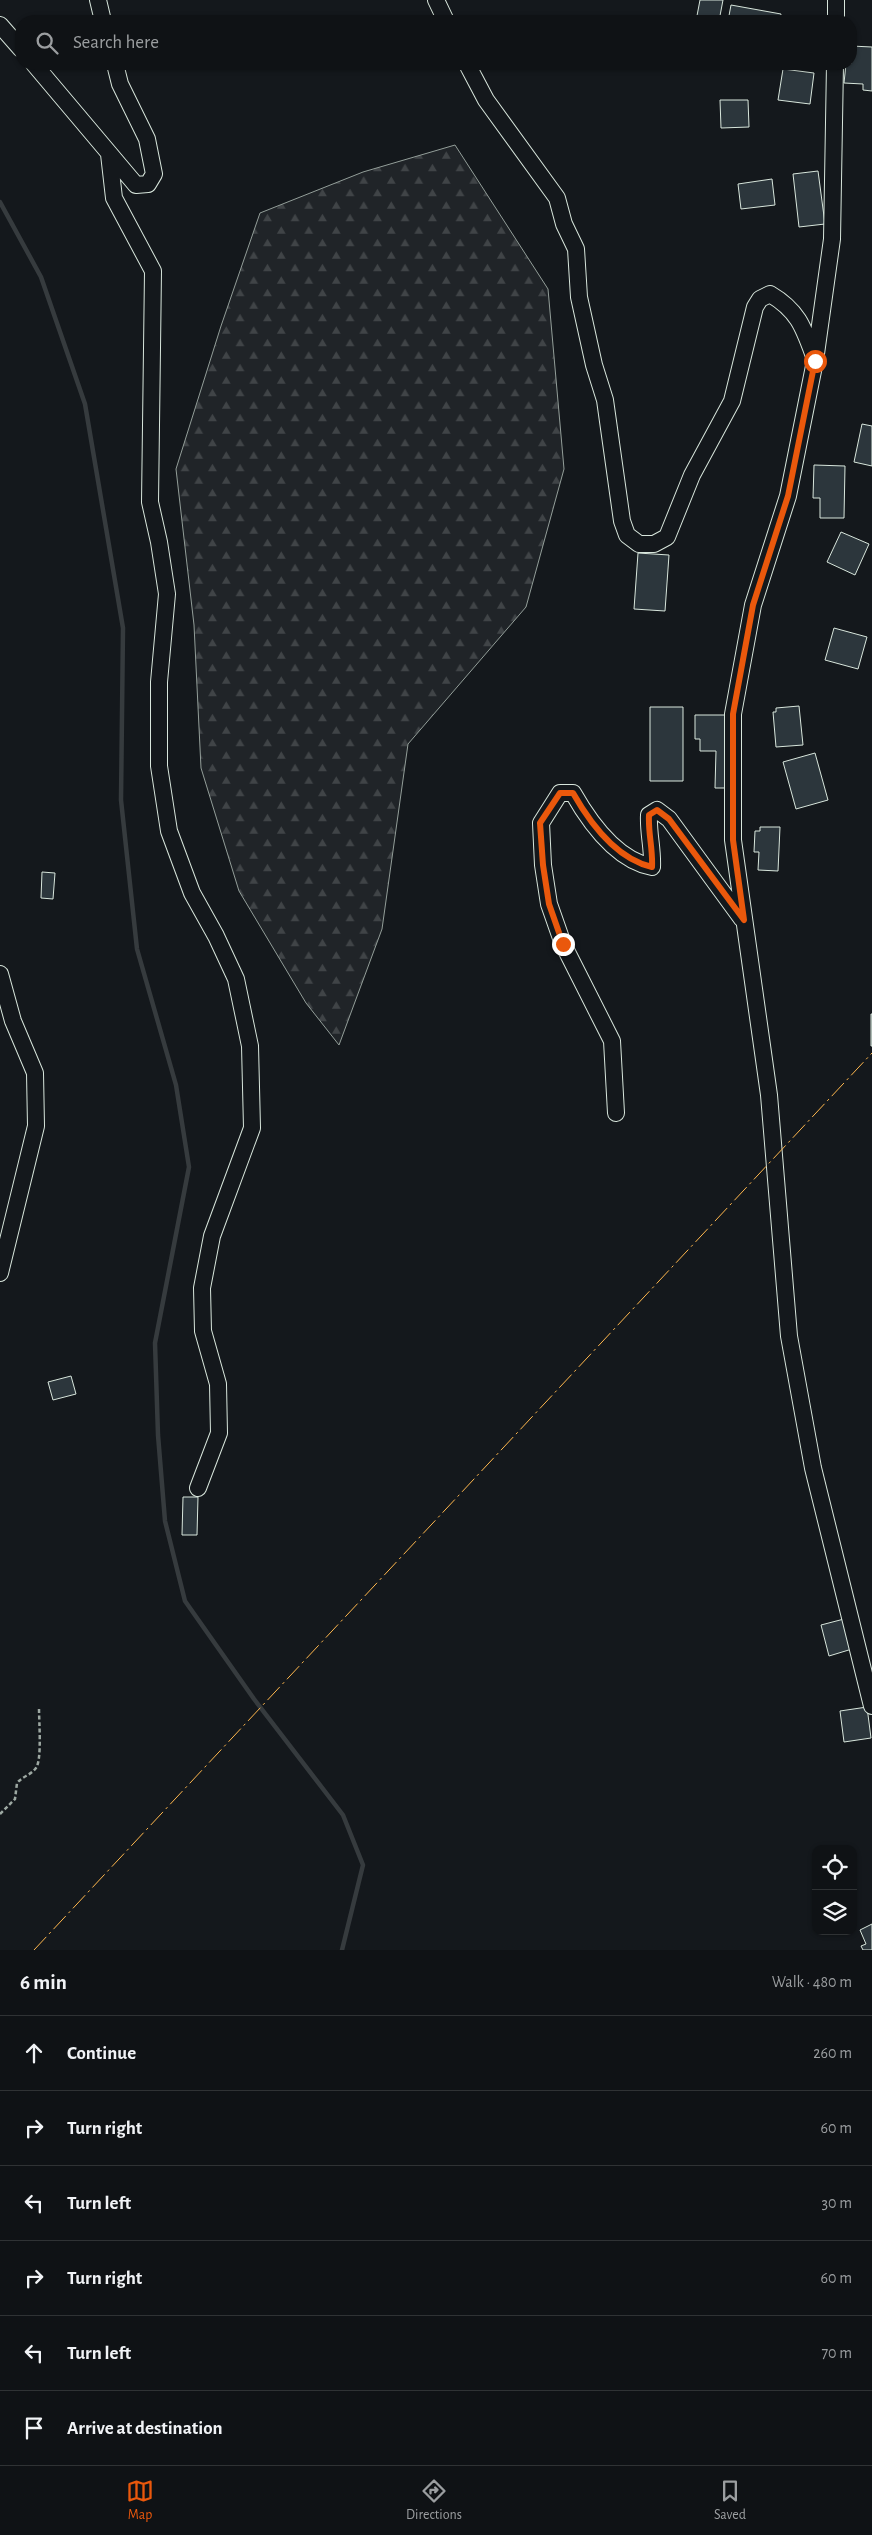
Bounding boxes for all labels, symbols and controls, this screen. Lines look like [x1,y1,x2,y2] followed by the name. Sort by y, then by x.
[15,15,857,70] search box
[33,29,61,57] icon: search
[73,33,159,52] text: Search here
[804,350,827,373] route start
[552,933,575,956] route end
[812,1845,857,1935] map controls
[812,1845,857,1890] button: locate
[812,1890,857,1935] button: layers
[20,1972,67,1993] text: 6 min
[772,1974,852,1990] text: Walk · 480 m
[20,2039,48,2067] icon: ahead
[67,2044,136,2063] text: Continue
[813,2045,852,2061] text: 260 m
[20,2114,48,2142] icon: right
[67,2119,142,2138] text: Turn right
[821,2120,852,2136] text: 60 m
[20,2189,48,2217] icon: left
[67,2194,131,2213] text: Turn left
[822,2195,852,2211] text: 30 m
[20,2264,48,2292] icon: right
[67,2269,142,2288] text: Turn right
[821,2270,852,2286] text: 60 m
[20,2339,48,2367] icon: left
[67,2344,131,2363] text: Turn left
[821,2345,852,2361] text: 70 m
[20,2414,48,2442] icon: arrive
[67,2419,223,2438] text: Arrive at destination
[126,2477,154,2524] tab: Map
[406,2477,462,2524] tab: Directions
[714,2477,746,2524] tab: Saved

